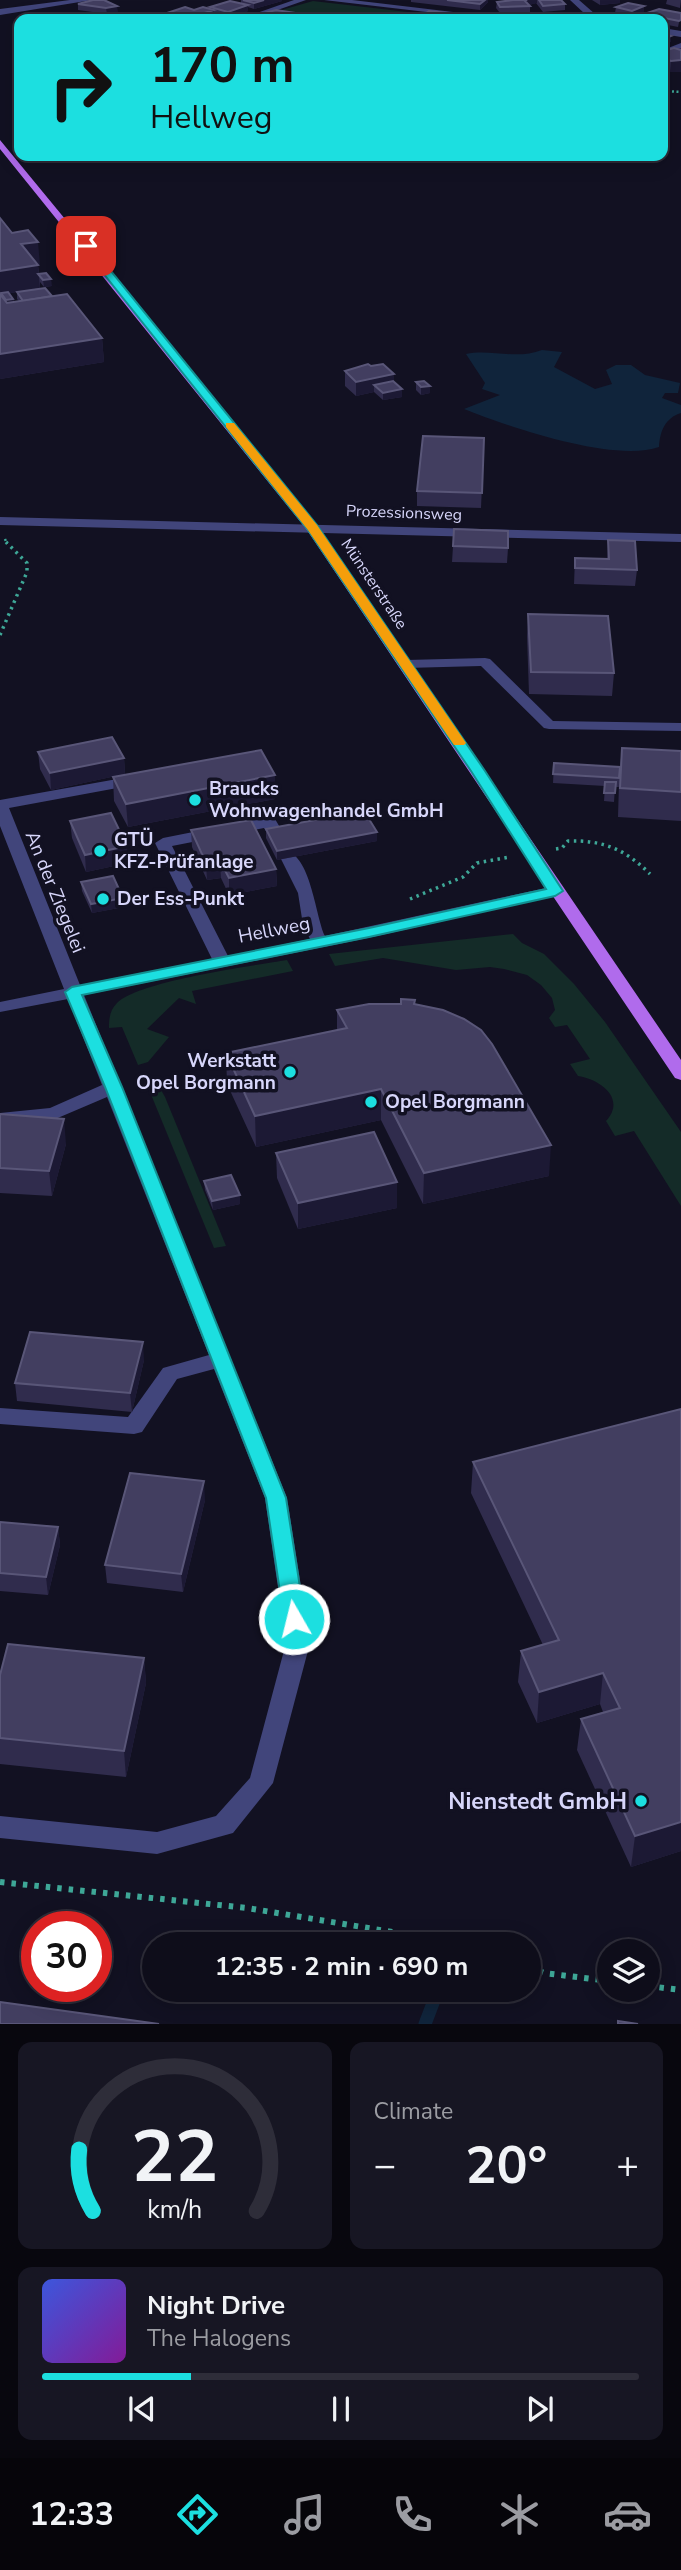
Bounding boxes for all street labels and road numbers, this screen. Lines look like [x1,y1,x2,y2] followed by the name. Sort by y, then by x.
[346,500,462,526] street label: Prozessionsweg
[336,534,412,634] street label: Münsterstraße
[19,827,91,957] street label: An der Ziegelei
[236,910,312,950] street label: Hellweg

